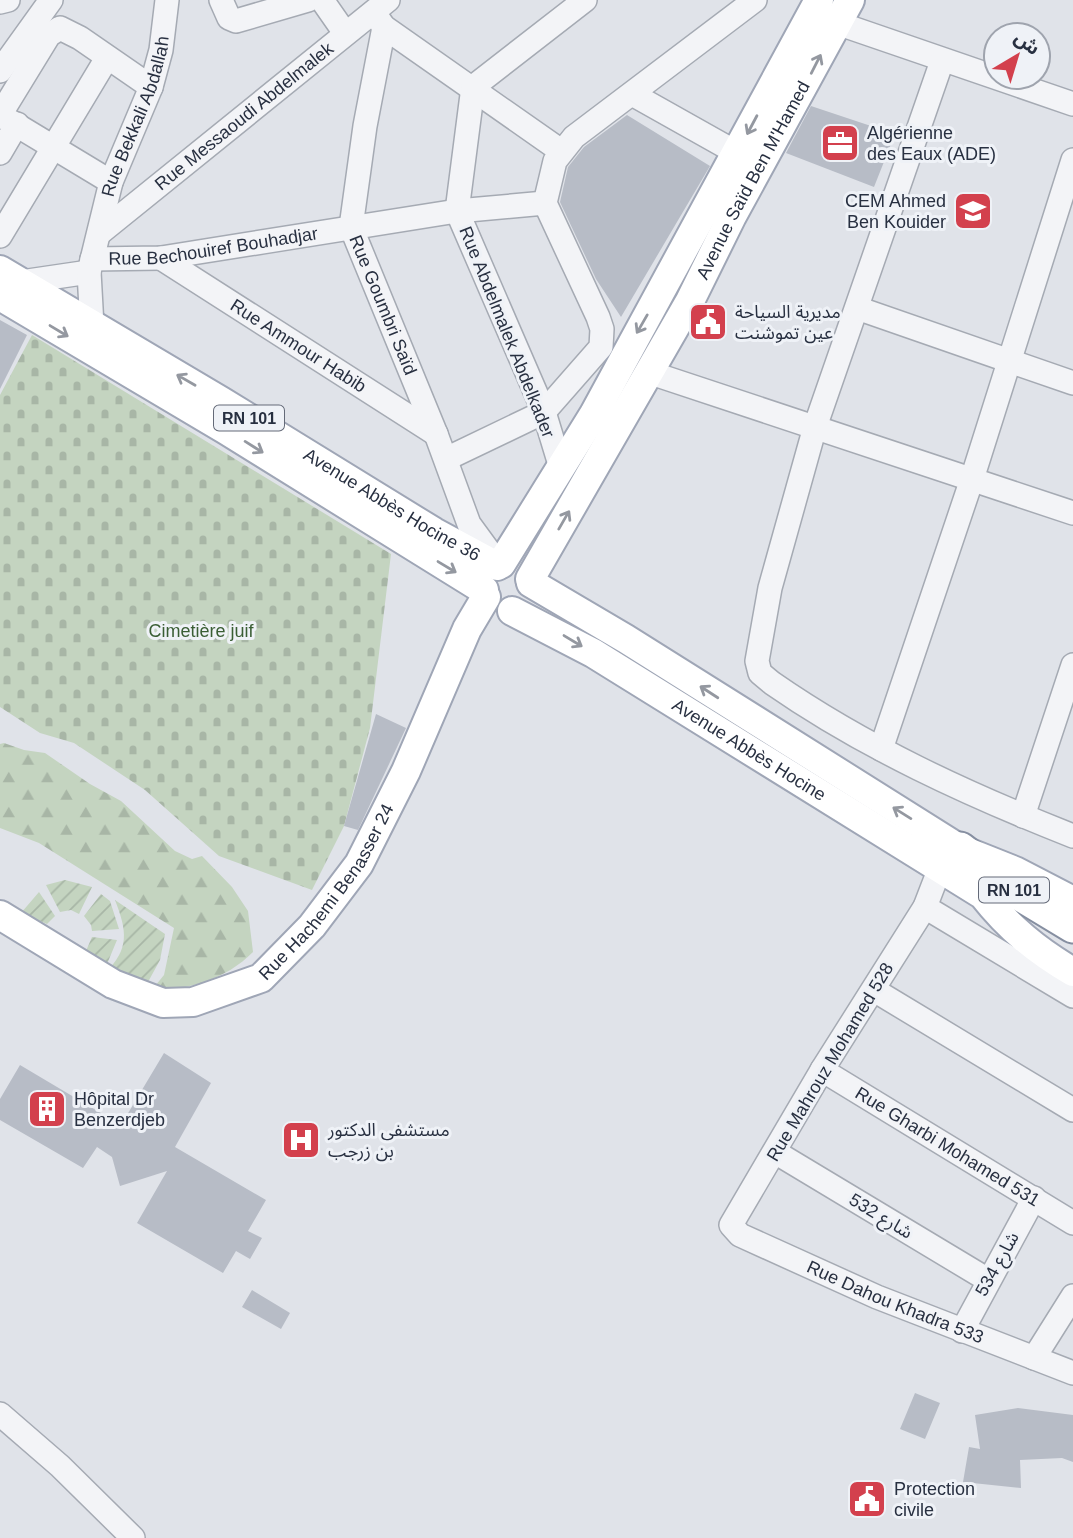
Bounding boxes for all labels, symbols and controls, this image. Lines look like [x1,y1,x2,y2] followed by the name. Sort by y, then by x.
[982,21,1052,91] north arrow
[1010,27,1044,59] text: ش
[98,35,173,199] street label: Rue Bekkali Abdallah
[151,38,338,194] street label: Rue Messaoudi Abdelmalek
[810,54,824,75] one-way arrow
[692,78,814,283] street label: Avenue Saïd Ben M'Hamed
[745,114,758,135] one-way arrow
[819,122,861,164] office icon: Algérienne des Eaux (ADE)
[867,123,996,164] place label: Algérienne des Eaux (ADE)
[952,190,994,232] school or university icon: CEM Ahmed Ben Kouider
[845,191,946,232] place label: CEM Ahmed Ben Kouider
[108,223,319,269] street label: Rue Bechouiref Bouhadjar
[455,223,559,441] street label: Rue Abdelmalek Abdelkader
[345,232,421,378] street label: Rue Goumbri Saïd
[227,295,370,397] street label: Rue Ammour Habib
[687,301,729,343] public building icon: مديرية السياحة عين تموشنت
[735,302,841,344] place label: مديرية السياحة عين تموشنت
[635,313,648,334] one-way arrow
[48,324,68,338] one-way arrow
[176,373,196,387] one-way arrow
[214,406,284,430] road number: RN 101
[244,440,263,455] one-way arrow
[300,444,484,565] street label: Avenue Abbès Hocine 36
[558,510,571,531] one-way arrow
[437,561,457,575] one-way arrow
[148,621,255,641] park label: Cimetière juif
[563,634,583,648] one-way arrow
[700,685,719,700] one-way arrow
[669,695,830,805] street label: Avenue Abbès Hocine
[255,801,398,984] street label: Rue Hachemi Benasser 24
[892,806,912,820] one-way arrow
[979,877,1049,902] road number: RN 101
[763,959,897,1165] street label: Rue Mahrouz Mohamed 528
[852,1083,1043,1210] street label: Rue Gharbi Mohamed 531
[26,1088,68,1130] building icon: Hôpital Dr Benzerdjeb
[74,1089,165,1130] place label: Hôpital Dr Benzerdjeb
[280,1119,322,1161] hospital icon: مستشفى الدكتور بن زرجب
[327,1120,450,1162] place label: مستشفى الدكتور بن زرجب
[844,1189,916,1246] street label: 532 شارع
[971,1228,1026,1301] street label: 534 شارع
[804,1257,986,1347] street label: Rue Dahou Khadra 533
[846,1478,888,1520] public building icon: Protection civile
[894,1479,975,1520] place label: Protection civile

